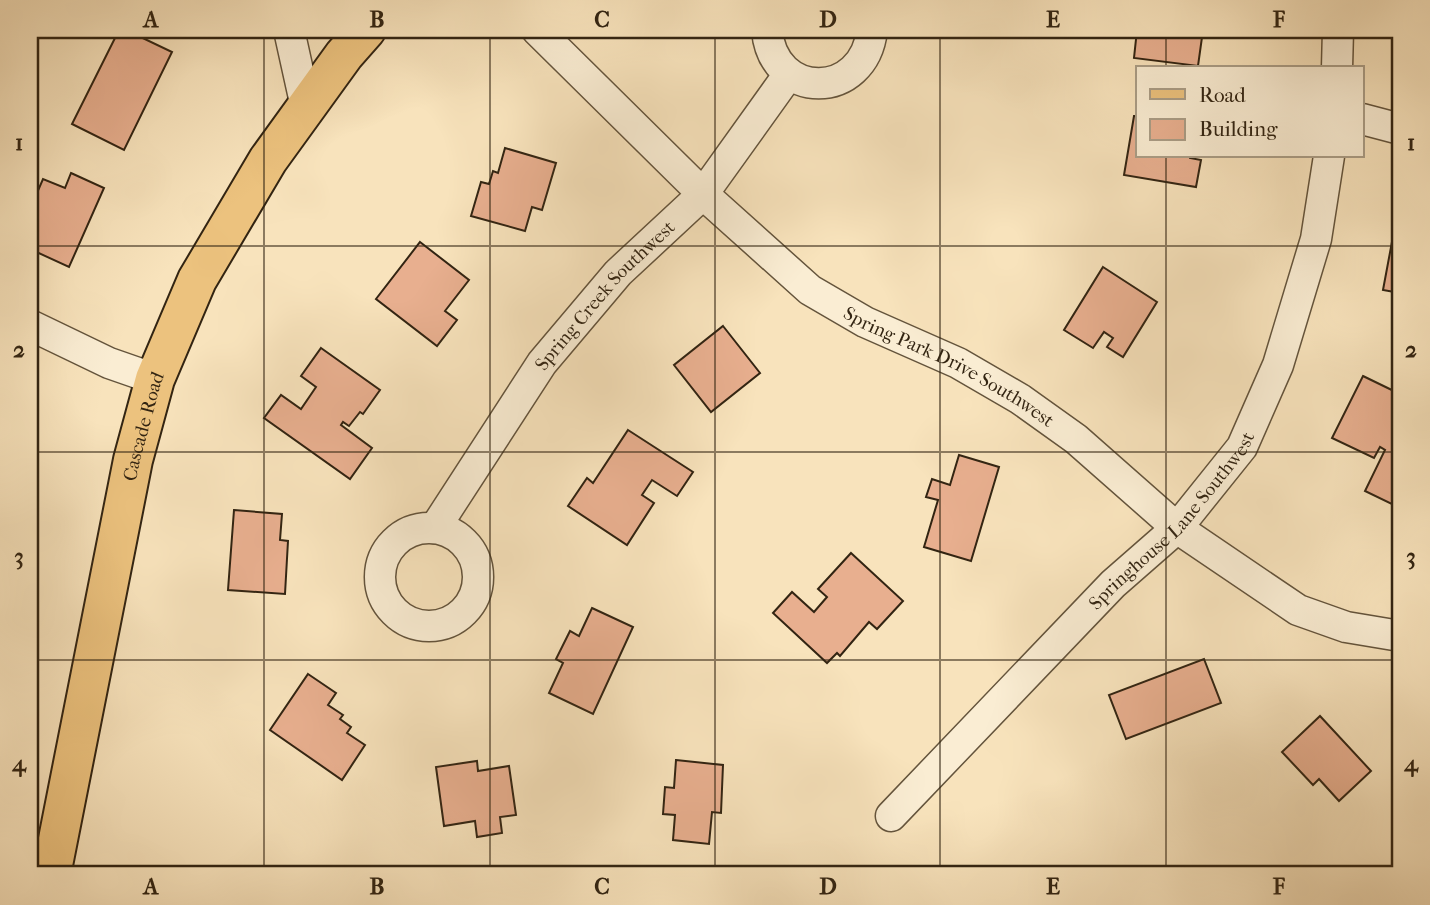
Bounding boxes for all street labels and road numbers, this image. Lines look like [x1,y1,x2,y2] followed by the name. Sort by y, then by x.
[530,216,680,374] street label: Spring Creek Southwest
[840,302,1058,432] street label: Spring Park Drive Southwest
[119,368,169,483] street label: Cascade Road
[1085,429,1259,614] street label: Springhouse Lane Southwest

